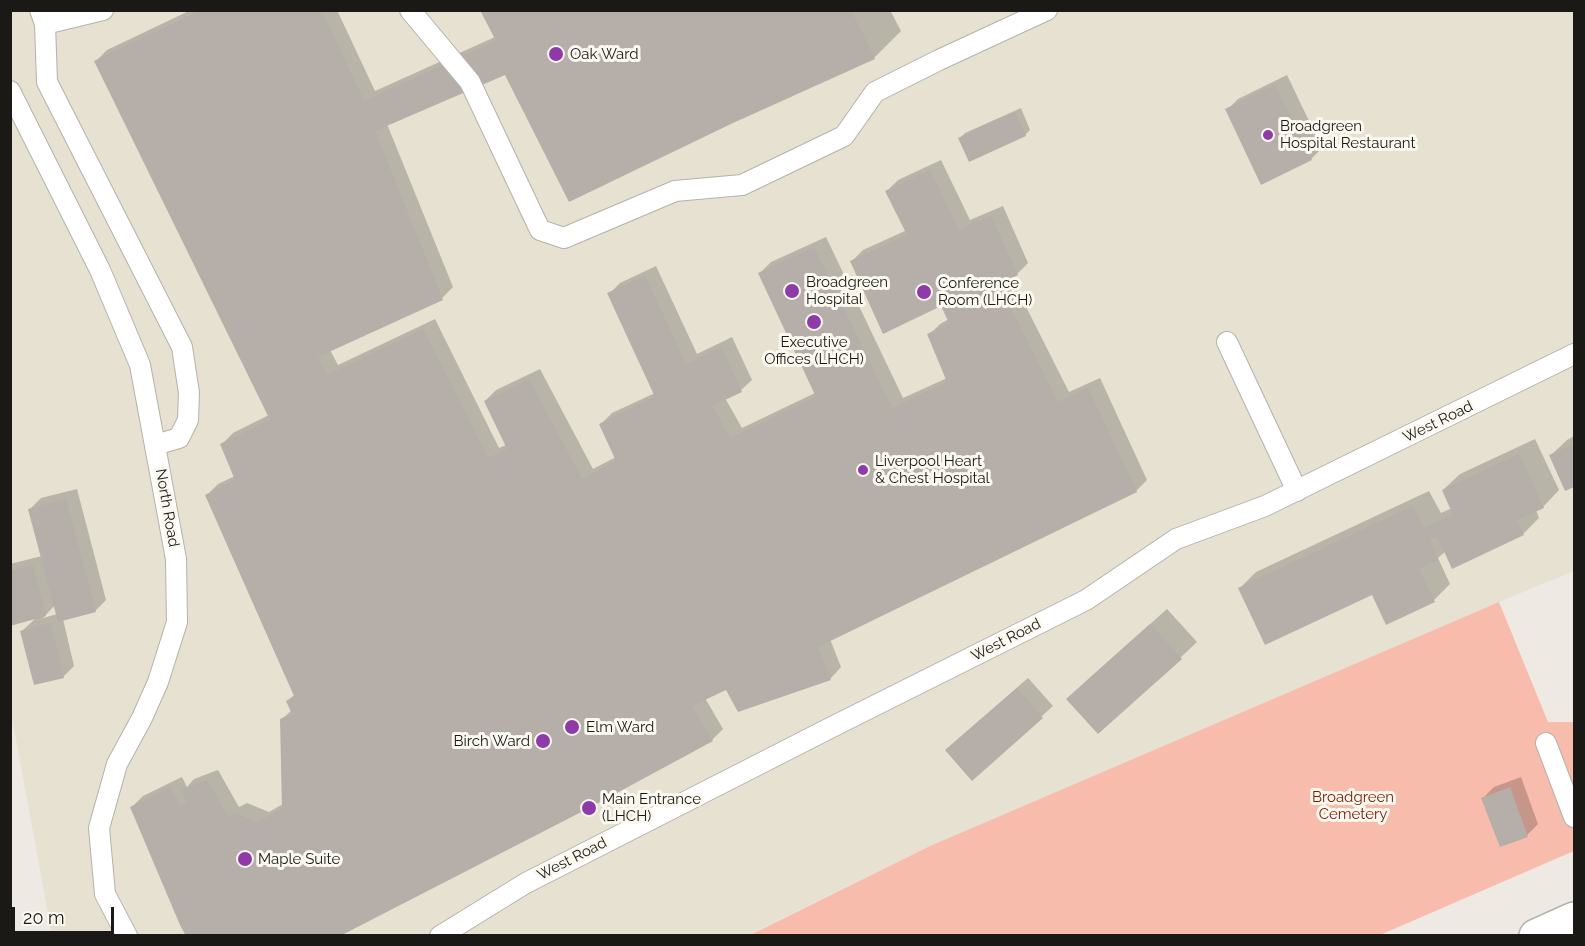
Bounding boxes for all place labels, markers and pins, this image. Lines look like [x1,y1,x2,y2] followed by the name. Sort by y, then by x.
[547,45,565,63] marker: Oak Ward
[570,45,639,63] place label: Oak Ward
[1280,117,1416,152] place label: Broadgreen Hospital Restaurant
[1261,128,1275,142] marker: Broadgreen Hospital Restaurant
[806,273,888,308] place label: Broadgreen Hospital
[938,274,1032,309] place label: Conference Room (LHCH)
[783,282,801,300] marker: Broadgreen Hospital
[915,283,933,301] marker: Conference Room (LHCH)
[805,313,823,331] marker: Executive Offices (LHCH)
[764,333,864,368] place label: Executive Offices (LHCH)
[875,452,990,487] place label: Liverpool Heart & Chest Hospital
[856,463,870,477] marker: Liverpool Heart & Chest Hospital
[563,718,581,736] marker: Elm Ward
[586,718,654,736] place label: Elm Ward
[453,732,530,750] place label: Birch Ward
[534,732,552,750] marker: Birch Ward
[602,790,701,825] place label: Main Entrance (LHCH)
[580,799,598,817] marker: Main Entrance (LHCH)
[236,850,254,868] marker: Maple Suite
[258,850,340,868] place label: Maple Suite

